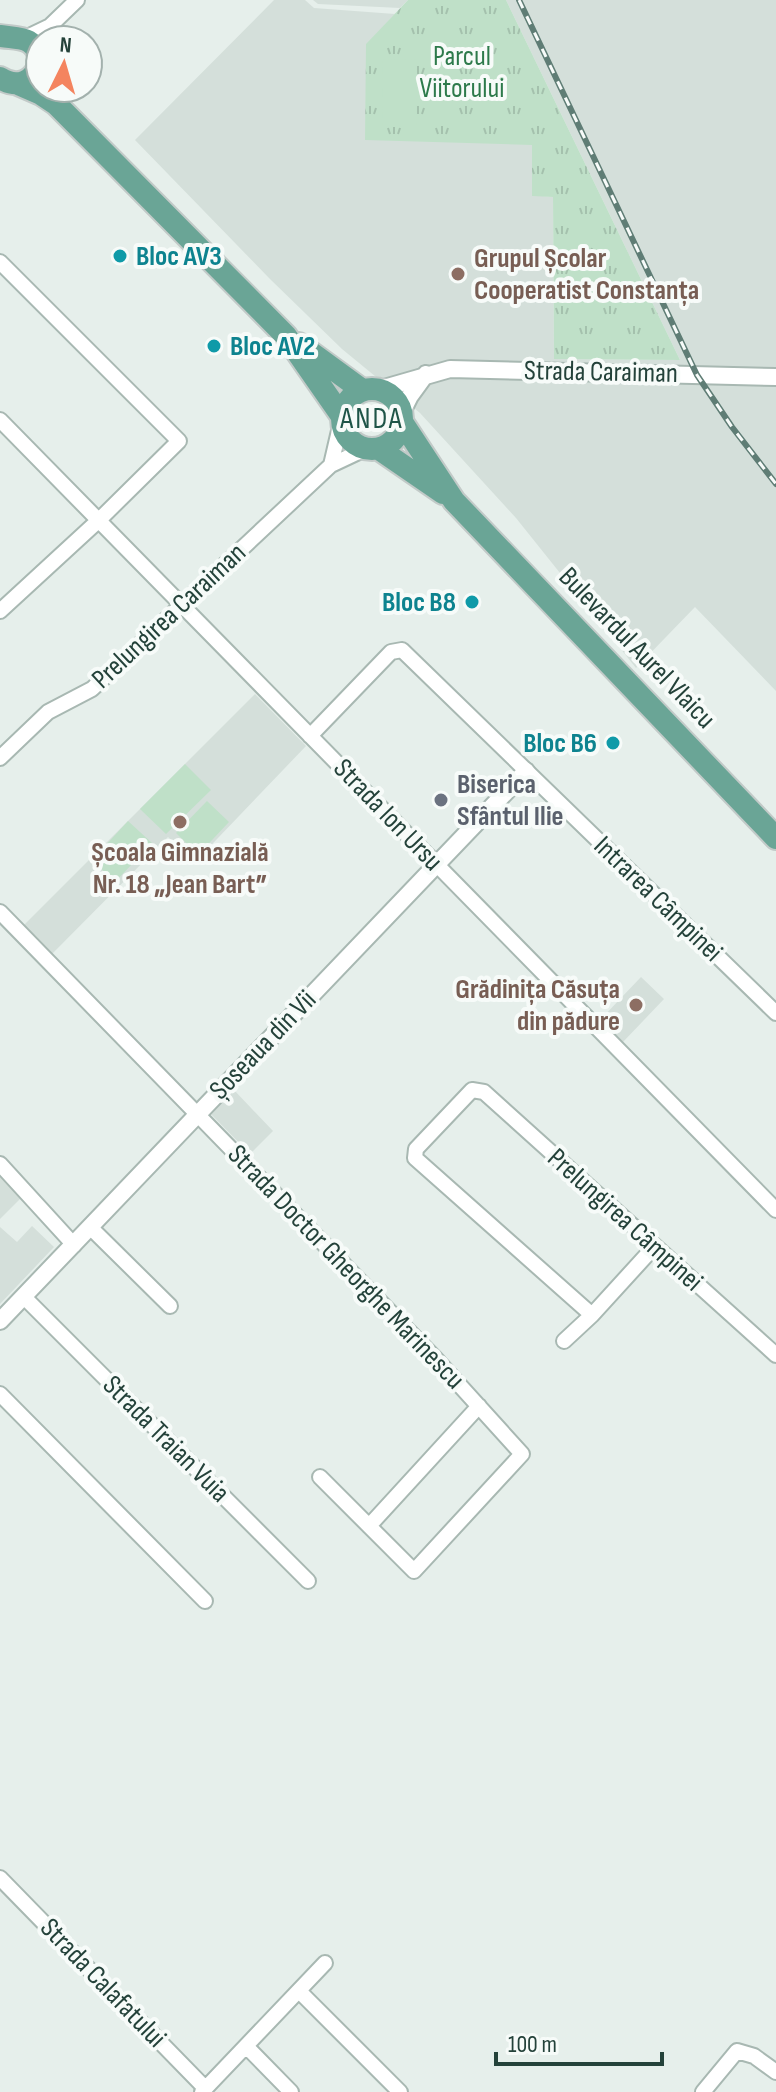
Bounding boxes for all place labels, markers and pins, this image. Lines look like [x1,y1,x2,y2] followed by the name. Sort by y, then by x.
[136,240,222,273] place label: Bloc AV3
[474,242,699,307] place label: Grupul Școlar Cooperatist Constanța
[111,247,129,265] marker: Bloc AV3
[449,265,467,283] marker: Grupul Școlar Cooperatist Constanța
[230,330,315,363] place label: Bloc AV2
[205,337,223,355] marker: Bloc AV2
[382,586,456,619] place label: Bloc B8
[463,593,481,611] marker: Bloc B8
[523,727,597,760] place label: Bloc B6
[604,734,622,752] marker: Bloc B6
[457,768,564,833] place label: Biserica Sfântul Ilie
[432,791,450,809] marker: Biserica Sfântul Ilie
[171,813,189,831] marker: Școala Gimnazială Nr. 18 „Jean Bart”
[91,836,269,901] place label: Școala Gimnazială Nr. 18 „Jean Bart”
[455,973,620,1038] place label: Grădinița Căsuța din pădure
[627,996,645,1014] marker: Grădinița Căsuța din pădure

